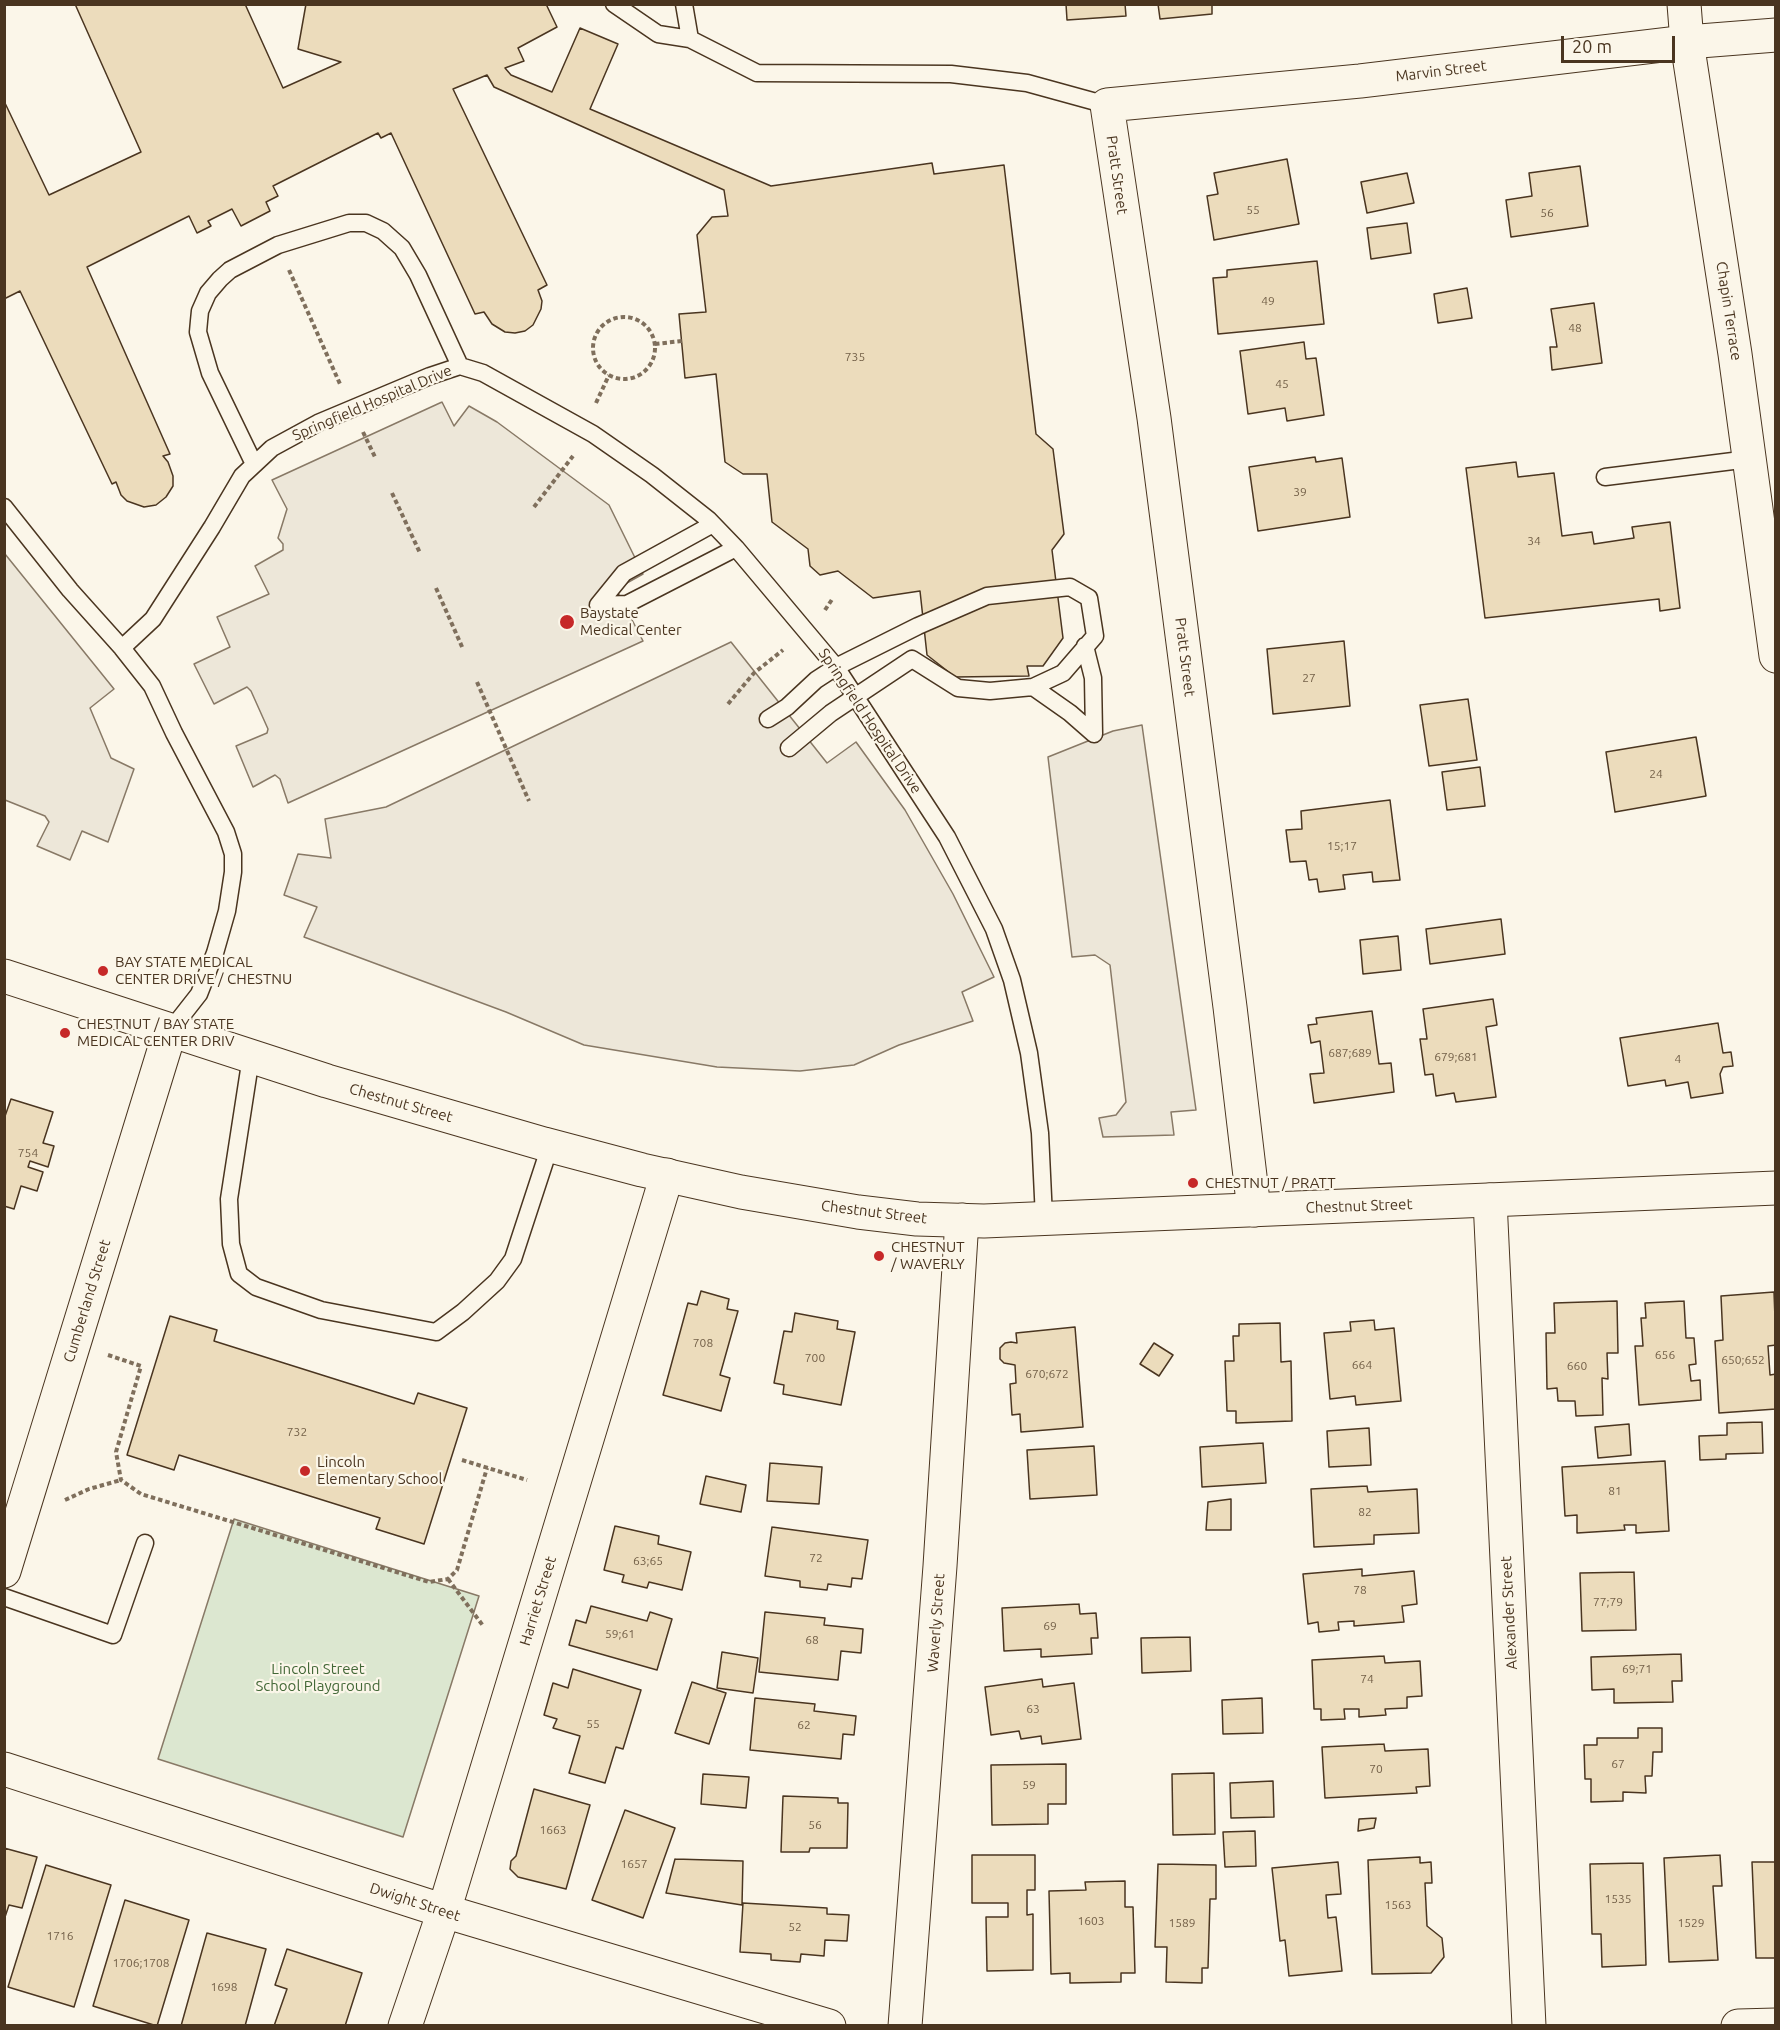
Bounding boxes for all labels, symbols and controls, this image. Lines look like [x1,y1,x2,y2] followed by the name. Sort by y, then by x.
[1564,24,1678,62] scale bar
[1572,36,1612,56] text: 20 m
[1394,56,1488,86] street label: Marvin Street
[1103,134,1131,216] street label: Pratt Street
[1246,203,1260,217] house number: 55
[1540,206,1554,220] house number: 56
[1712,260,1746,362] street label: Chapin Terrace
[1261,294,1275,308] house number: 49
[1568,321,1582,335] house number: 48
[845,350,865,364] house number: 735
[290,361,454,445] street label: Springfield Hospital Drive
[1275,377,1289,391] house number: 45
[1293,485,1307,499] house number: 39
[1527,534,1541,548] house number: 34
[580,604,682,639] place label: Baystate Medical Center
[558,613,576,631] marker: Baystate Medical Center
[1171,616,1199,698] street label: Pratt Street
[815,645,925,797] street label: Springfield Hospital Drive
[1302,671,1316,685] house number: 27
[1649,767,1663,781] house number: 24
[1327,839,1357,853] house number: 15;17
[115,953,292,988] place label: BAY STATE MEDICAL CENTER DRIVE / CHESTNU
[96,964,110,978] marker: BAY STATE MEDICAL CENTER DRIVE / CHESTNU
[77,1015,234,1050] place label: CHESTNUT / BAY STATE MEDICAL CENTER DRIV
[58,1026,72,1040] marker: CHESTNUT / BAY STATE MEDICAL CENTER DRIV
[1328,1046,1372,1060] house number: 687;689
[1434,1050,1478,1064] house number: 679;681
[1675,1052,1681,1066] house number: 4
[347,1080,455,1126] street label: Chestnut Street
[18,1146,38,1160] house number: 754
[1205,1174,1336,1192] place label: CHESTNUT / PRATT
[1186,1176,1200,1190] marker: CHESTNUT / PRATT
[1305,1195,1413,1217] street label: Chestnut Street
[820,1197,928,1227] street label: Chestnut Street
[60,1237,114,1365] street label: Cumberland Street
[891,1238,965,1273] place label: CHESTNUT / WAVERLY
[872,1249,886,1263] marker: CHESTNUT / WAVERLY
[693,1336,713,1350] house number: 708
[1655,1348,1675,1362] house number: 656
[805,1351,825,1365] house number: 700
[1721,1353,1765,1367] house number: 650;652
[1352,1358,1372,1372] house number: 664
[1567,1359,1587,1373] house number: 660
[1025,1367,1069,1381] house number: 670;672
[287,1425,307,1439] house number: 732
[317,1453,443,1488] place label: Lincoln Elementary School
[298,1464,312,1478] marker: Lincoln Elementary School
[1608,1484,1622,1498] house number: 81
[1358,1505,1372,1519] house number: 82
[809,1551,823,1565] house number: 72
[516,1554,560,1648] street label: Harriet Street
[633,1554,663,1568] house number: 63;65
[1497,1556,1521,1670] street label: Alexander Street
[924,1573,948,1673] street label: Waverly Street
[1353,1583,1367,1597] house number: 78
[1593,1595,1623,1609] house number: 77;79
[1043,1619,1057,1633] house number: 69
[605,1627,635,1641] house number: 59;61
[805,1633,819,1647] house number: 68
[255,1660,381,1695] park label: Lincoln Street School Playground
[1622,1662,1652,1676] house number: 69;71
[1360,1672,1374,1686] house number: 74
[1026,1702,1040,1716] house number: 63
[586,1717,600,1731] house number: 55
[797,1718,811,1732] house number: 62
[1611,1757,1625,1771] house number: 67
[1369,1762,1383,1776] house number: 70
[1022,1778,1036,1792] house number: 59
[808,1818,822,1832] house number: 56
[539,1823,567,1837] house number: 1663
[620,1857,648,1871] house number: 1657
[367,1879,463,1925] street label: Dwight Street
[1604,1892,1632,1906] house number: 1535
[1384,1898,1412,1912] house number: 1563
[1077,1914,1105,1928] house number: 1603
[1168,1916,1196,1930] house number: 1589
[1677,1916,1705,1930] house number: 1529
[788,1920,802,1934] house number: 52
[46,1929,74,1943] house number: 1716
[112,1956,170,1970] house number: 1706;1708
[210,1980,238,1994] house number: 1698

